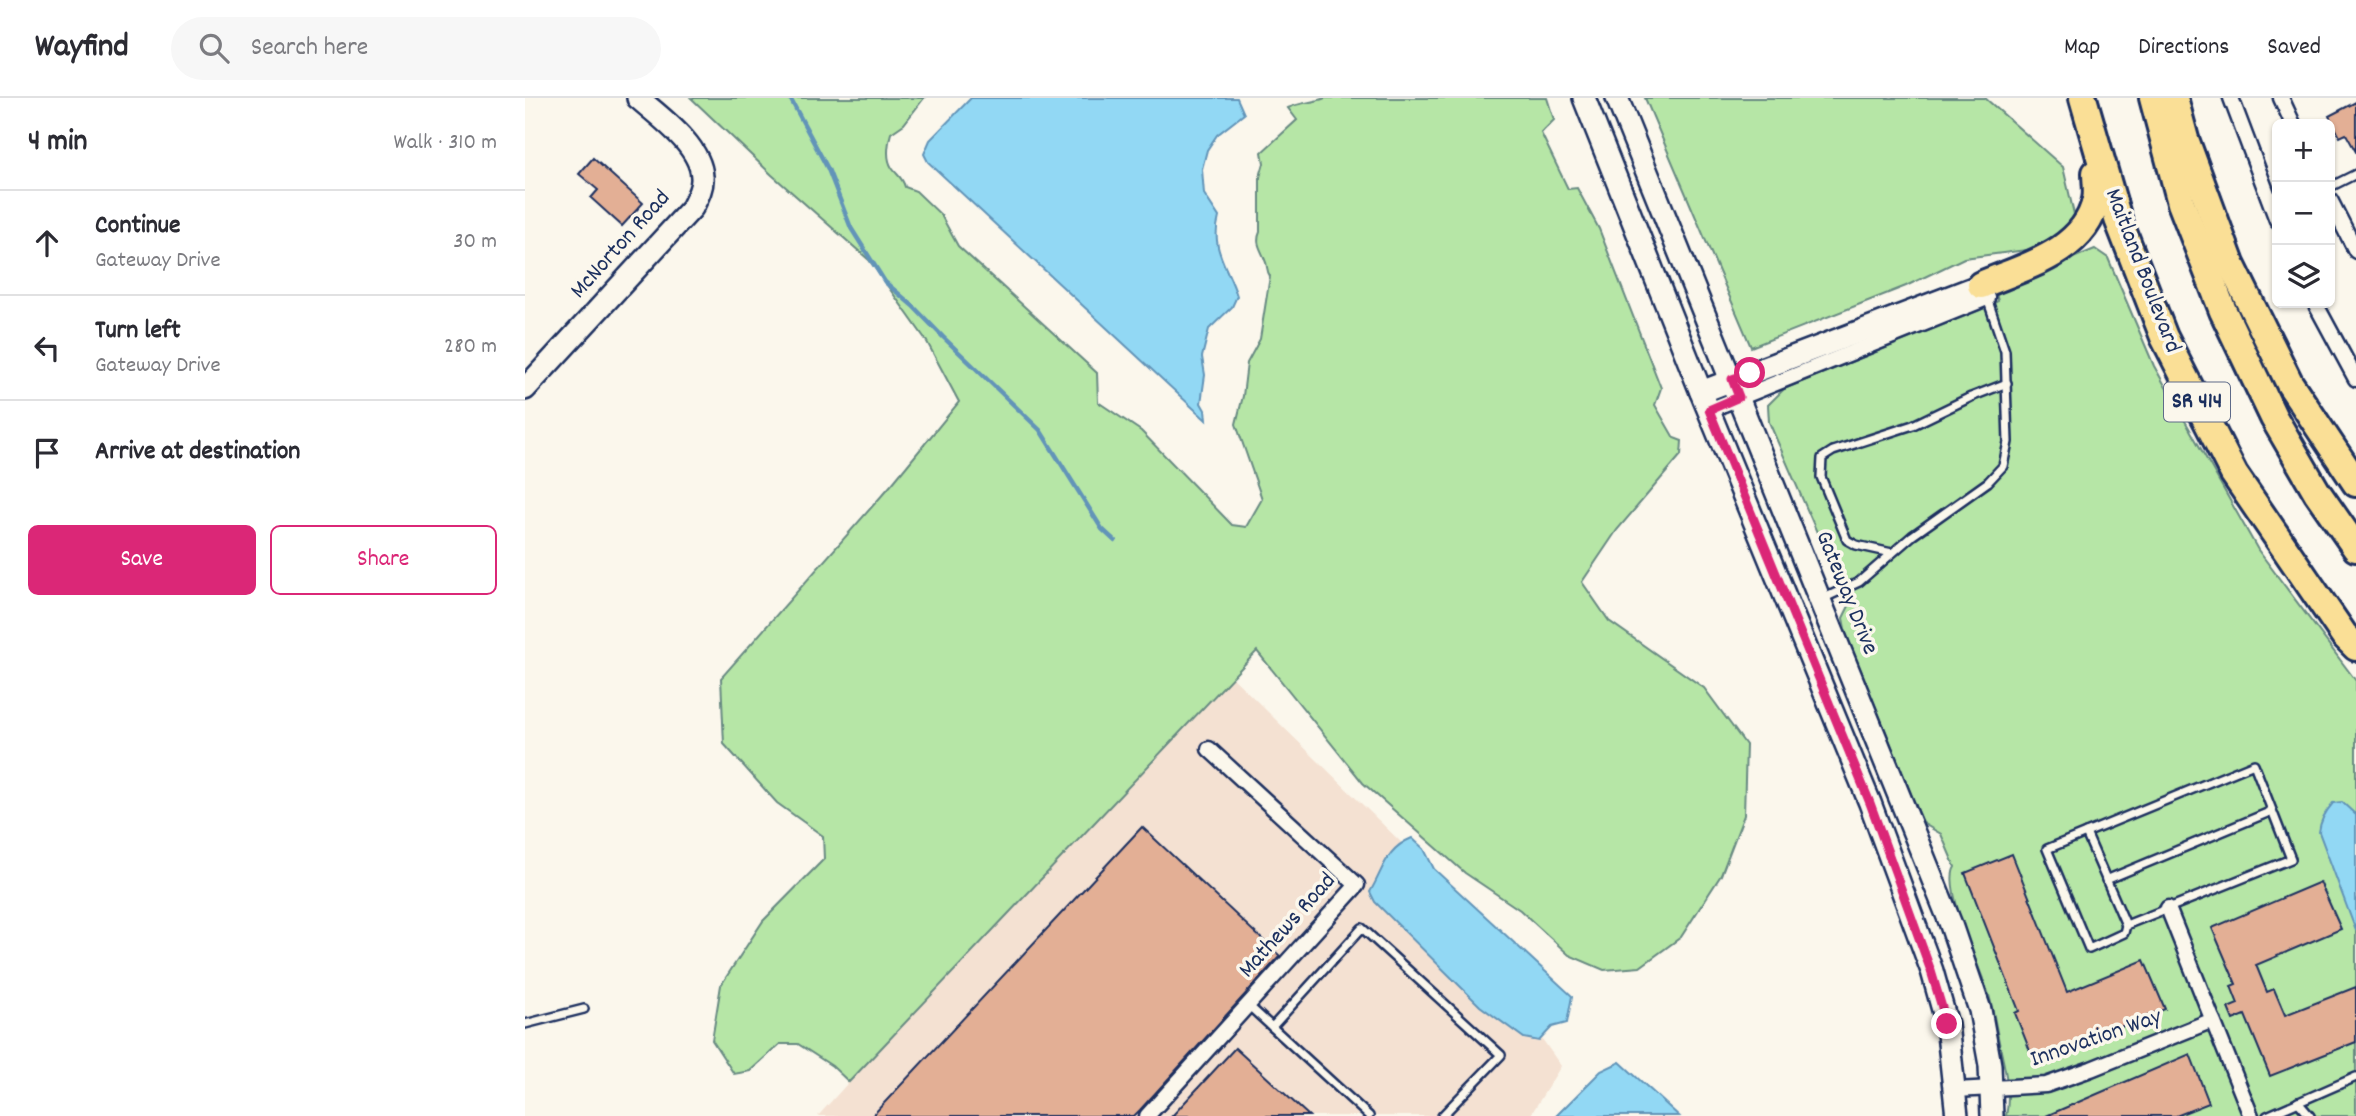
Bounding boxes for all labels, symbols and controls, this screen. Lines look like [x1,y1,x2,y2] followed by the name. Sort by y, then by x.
[171,17,661,80] search box
[35,25,129,72] text: Wayfind
[195,29,233,67] icon: search
[251,30,368,67] text: Search here
[2064,31,2100,65] text: Map
[2138,31,2229,65] text: Directions
[2267,31,2321,65] text: Saved
[2272,119,2335,308] map controls
[2272,119,2335,182] button: +
[28,122,87,165] text: 4 min
[393,127,497,160] text: Walk · 310 m
[2272,182,2335,245] button: −
[563,183,679,307] street label: McNorton Road
[2095,184,2189,358] street label: Maitland Boulevard
[95,208,180,245] text: Continue
[28,224,66,262] icon: ahead
[453,226,497,259] text: 30 m
[95,245,221,278] text: Gateway Drive
[2272,245,2335,308] button: layers
[95,313,181,350] text: Turn left
[28,329,66,367] icon: left
[444,331,497,364] text: 280 m
[95,350,221,383] text: Gateway Drive
[1734,357,1765,388] route start
[2164,382,2230,422] road number: SR 414
[28,434,66,472] icon: arrive
[95,434,300,471] text: Arrive at destination
[28,525,256,595] button: Save
[270,525,497,595] button: Share
[1806,526,1886,660] street label: Gateway Drive
[1231,866,1345,986] street label: Mathews Road
[2026,1000,2167,1077] street label: Innovation Way
[1931,1008,1962,1039] route end

